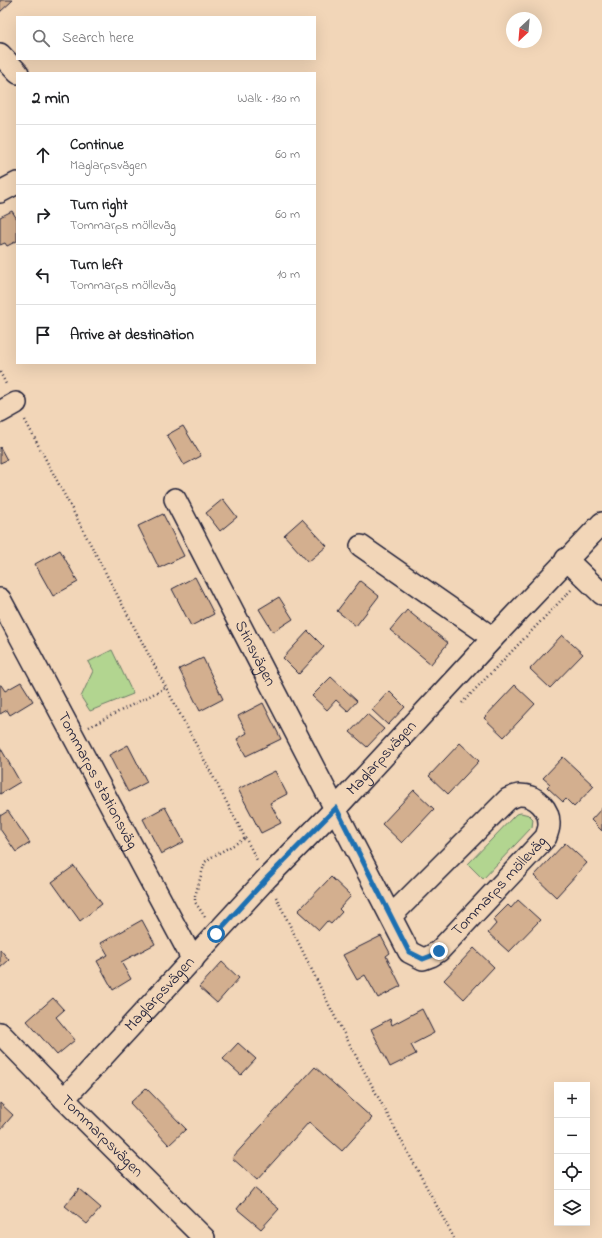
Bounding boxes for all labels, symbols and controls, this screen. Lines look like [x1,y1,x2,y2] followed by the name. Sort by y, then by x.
[506,12,542,48] north arrow
[16,16,316,60] search box
[30,27,52,49] icon: search
[62,27,134,49] text: Search here
[32,86,69,111] text: 2 min
[237,89,300,108] text: Walk · 130 m
[70,134,124,156] text: Continue
[32,144,54,166] icon: ahead
[275,145,300,164] text: 60 m
[70,156,147,175] text: Maglarpsvägen
[70,194,128,216] text: Turn right
[32,204,54,226] icon: right
[275,205,300,224] text: 60 m
[70,216,176,235] text: Tommarps mölleväg
[70,254,123,276] text: Turn left
[32,264,54,286] icon: left
[277,265,300,284] text: 10 m
[70,276,176,295] text: Tommarps mölleväg
[32,324,54,346] icon: arrive
[70,324,194,346] text: Arrive at destination
[228,616,282,691] street label: Stinsvägen
[51,708,144,854] street label: Tommarps stationsväg
[341,715,423,801] street label: Maglarpsvägen
[446,831,553,942] street label: Tommarps mölleväg
[207,925,225,943] route start
[430,942,448,960] route end
[119,951,201,1037] street label: Maglarpsvägen
[554,1082,590,1226] map controls
[554,1082,590,1118] button: +
[55,1090,149,1183] street label: Tommarpsvägen
[554,1118,590,1154] button: −
[554,1154,590,1190] button: locate
[554,1190,590,1226] button: layers

